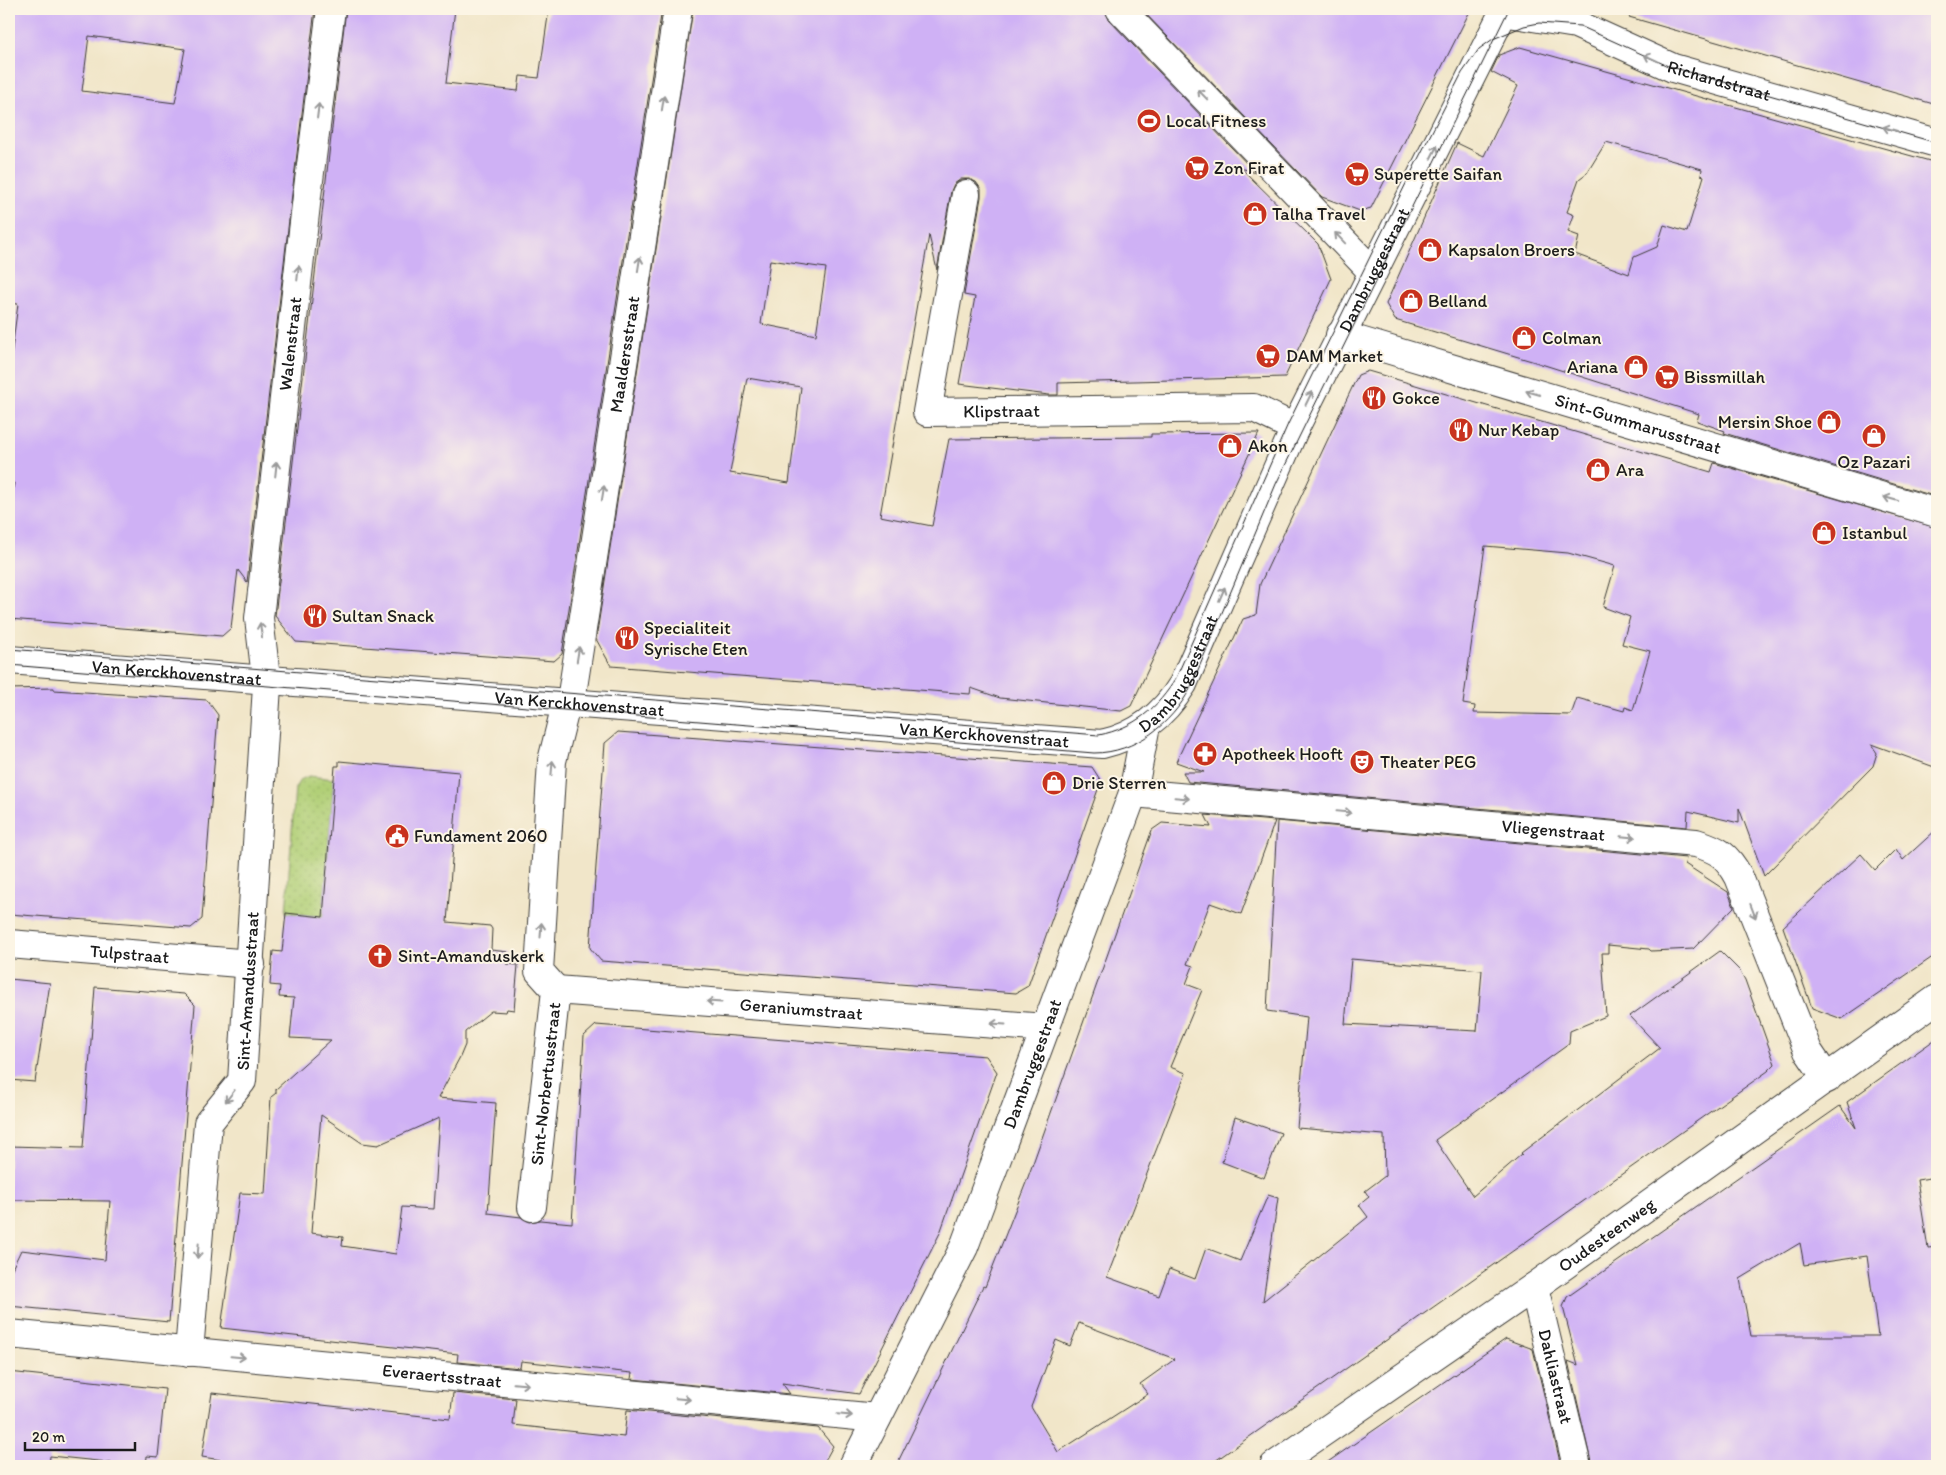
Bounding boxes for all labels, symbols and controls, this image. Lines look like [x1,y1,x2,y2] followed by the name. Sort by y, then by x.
[1644,52,1659,62] one-way arrow
[1665,55,1774,106] street label: Richardstraat
[1197,89,1209,102] one-way arrow
[659,95,669,111] one-way arrow
[313,104,323,120] one-way arrow
[1136,108,1162,134] sports icon: Local Fitness
[1166,110,1266,132] place label: Local Fitness
[1883,124,1899,134] one-way arrow
[1429,144,1439,159] one-way arrow
[1184,155,1210,181] supermarket icon: Zon Firat
[1214,157,1285,179] place label: Zon Firat
[1344,161,1370,187] supermarket icon: Superette Saifan
[1374,163,1502,185] place label: Superette Saifan
[1242,201,1268,227] shop icon: Talha Travel
[1272,203,1366,225] place label: Talha Travel
[1334,204,1415,336] street label: Dambruggestraat
[1334,232,1346,244] one-way arrow
[1417,237,1443,263] shop icon: Kapsalon Broers
[1448,239,1575,261] place label: Kapsalon Broers
[634,256,644,272] one-way arrow
[293,265,303,281] one-way arrow
[1398,288,1424,314] shop icon: Belland
[1428,290,1487,312] place label: Belland
[605,294,644,414] street label: Maaldersstraat
[274,295,306,392] street label: Walenstraat
[1511,325,1537,351] shop icon: Colman
[1542,327,1601,349] place label: Colman
[1255,343,1281,369] supermarket icon: DAM Market
[1286,345,1383,367] place label: DAM Market
[1623,354,1649,380] shop icon: Ariana
[1567,356,1619,378] place label: Ariana
[1654,364,1680,390] supermarket icon: Bissmillah
[1684,366,1766,388] place label: Bissmillah
[1361,385,1387,411] restaurant icon: Gokce
[1392,387,1440,409] place label: Gokce
[1526,388,1542,398] one-way arrow
[1552,389,1724,459] street label: Sint-Gummarusstraat
[1305,391,1315,406] one-way arrow
[963,400,1040,423] street label: Klipstraat
[1816,409,1842,435] shop icon: Mersin Shoe
[1718,411,1812,433] place label: Mersin Shoe
[1448,417,1474,443] restaurant icon: Nur Kebap
[1478,419,1559,441] place label: Nur Kebap
[1861,423,1887,449] shop icon: Oz Pazari
[1217,433,1243,459] shop icon: Akon
[1248,435,1288,457] place label: Akon
[1837,451,1911,473] place label: Oz Pazari
[1585,457,1611,483] shop icon: Ara
[1616,459,1645,481] place label: Ara
[271,461,281,477] one-way arrow
[598,486,608,502] one-way arrow
[1883,493,1899,503] one-way arrow
[1811,520,1837,546] shop icon: Istanbul
[1842,522,1907,544] place label: Istanbul
[1218,587,1227,602] one-way arrow
[302,603,328,629] restaurant icon: Sultan Snack
[332,605,435,627] place label: Sultan Snack
[1134,611,1223,738] street label: Dambruggestraat
[644,617,748,660] place label: Specialiteit Syrische Eten
[256,623,266,639] one-way arrow
[614,625,640,651] restaurant icon: Specialiteit Syrische Eten
[573,646,583,662] one-way arrow
[91,655,262,690] street label: Van Kerckhovenstraat
[494,686,665,721] street label: Van Kerckhovenstraat
[898,717,1070,752] street label: Van Kerckhovenstraat
[1192,741,1218,767] pharmacy icon: Apotheek Hooft
[1222,743,1343,765] place label: Apotheek Hooft
[1349,749,1375,775] theatre icon: Theater PEG
[1380,751,1476,773] place label: Theater PEG
[547,760,557,776] one-way arrow
[1041,770,1067,796] shop icon: Drie Sterren
[1072,772,1167,794] place label: Drie Sterren
[1174,793,1190,803] one-way arrow
[1336,807,1352,817] one-way arrow
[1501,815,1606,846] street label: Vliegenstraat
[384,823,410,849] public building icon: Fundament 2060
[414,825,548,847] place label: Fundament 2060
[1619,833,1635,842] one-way arrow
[1748,903,1758,918] one-way arrow
[232,911,264,1071] street label: Sint-Amandusstraat
[537,922,546,938] one-way arrow
[89,940,170,968] street label: Tulpstraat
[367,943,393,969] church icon: Sint-Amanduskerk
[398,945,545,967] place label: Sint-Amanduskerk
[739,993,864,1025] street label: Geraniumstraat
[998,996,1066,1132] street label: Dambruggestraat
[706,997,722,1007] one-way arrow
[526,1001,566,1166] street label: Sint-Norbertusstraat
[990,1020,1006,1029] one-way arrow
[224,1089,235,1102] one-way arrow
[1554,1193,1660,1277] street label: Oudesteenweg
[193,1243,202,1259] one-way arrow
[1533,1327,1578,1426] street label: Dahliastraat
[229,1352,245,1362] one-way arrow
[381,1359,503,1393] street label: Everaertsstraat
[513,1379,529,1389] one-way arrow
[675,1394,691,1404] one-way arrow
[837,1410,853,1419] one-way arrow
[25,1420,135,1452] scale bar
[32,1428,66,1446] text: 20 m

